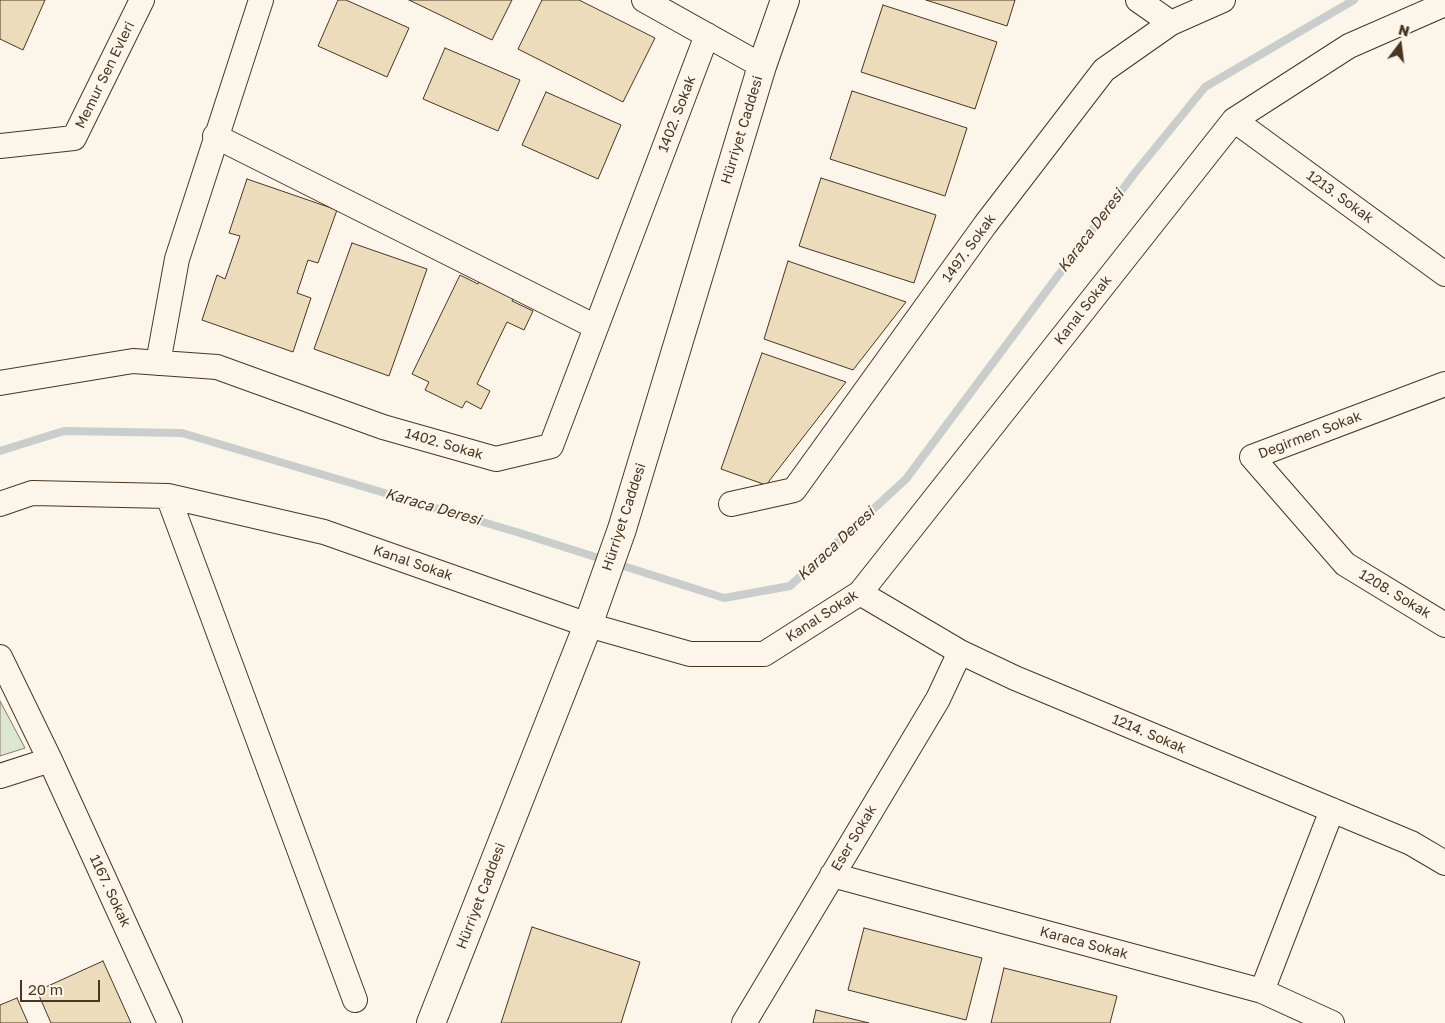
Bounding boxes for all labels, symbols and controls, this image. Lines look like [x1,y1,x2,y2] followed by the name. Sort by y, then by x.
[72,19,138,131] street label: Memur Sen Evleri
[1375,20,1425,70] north arrow
[1397,20,1411,40] text: N
[655,73,699,155] street label: 1402. Sokak
[718,74,766,186] street label: Hürriyet Caddesi
[1303,167,1377,227] street label: 1213. Sokak
[1054,186,1128,276] water label: Karaca Deresi
[939,211,999,285] street label: 1497. Sokak
[1051,272,1115,348] street label: Kanal Sokak
[1256,408,1364,462] street label: Değirmen Sokak
[403,425,485,463] street label: 1402. Sokak
[599,461,649,573] street label: Hürriyet Caddesi
[383,485,483,529] water label: Karaca Deresi
[794,504,878,584] water label: Karaca Deresi
[371,542,455,584] street label: Kanal Sokak
[1356,566,1434,622] street label: 1208. Sokak
[783,586,861,646] street label: Kanal Sokak
[1109,711,1189,757] street label: 1214. Sokak
[828,802,880,874] street label: Eser Sokak
[453,840,509,952] street label: Hürriyet Caddesi
[86,852,134,930] street label: 1167. Sokak
[1038,923,1130,963] street label: Karaca Sokak
[22,970,102,1002] scale bar
[28,980,63,998] text: 20 m

